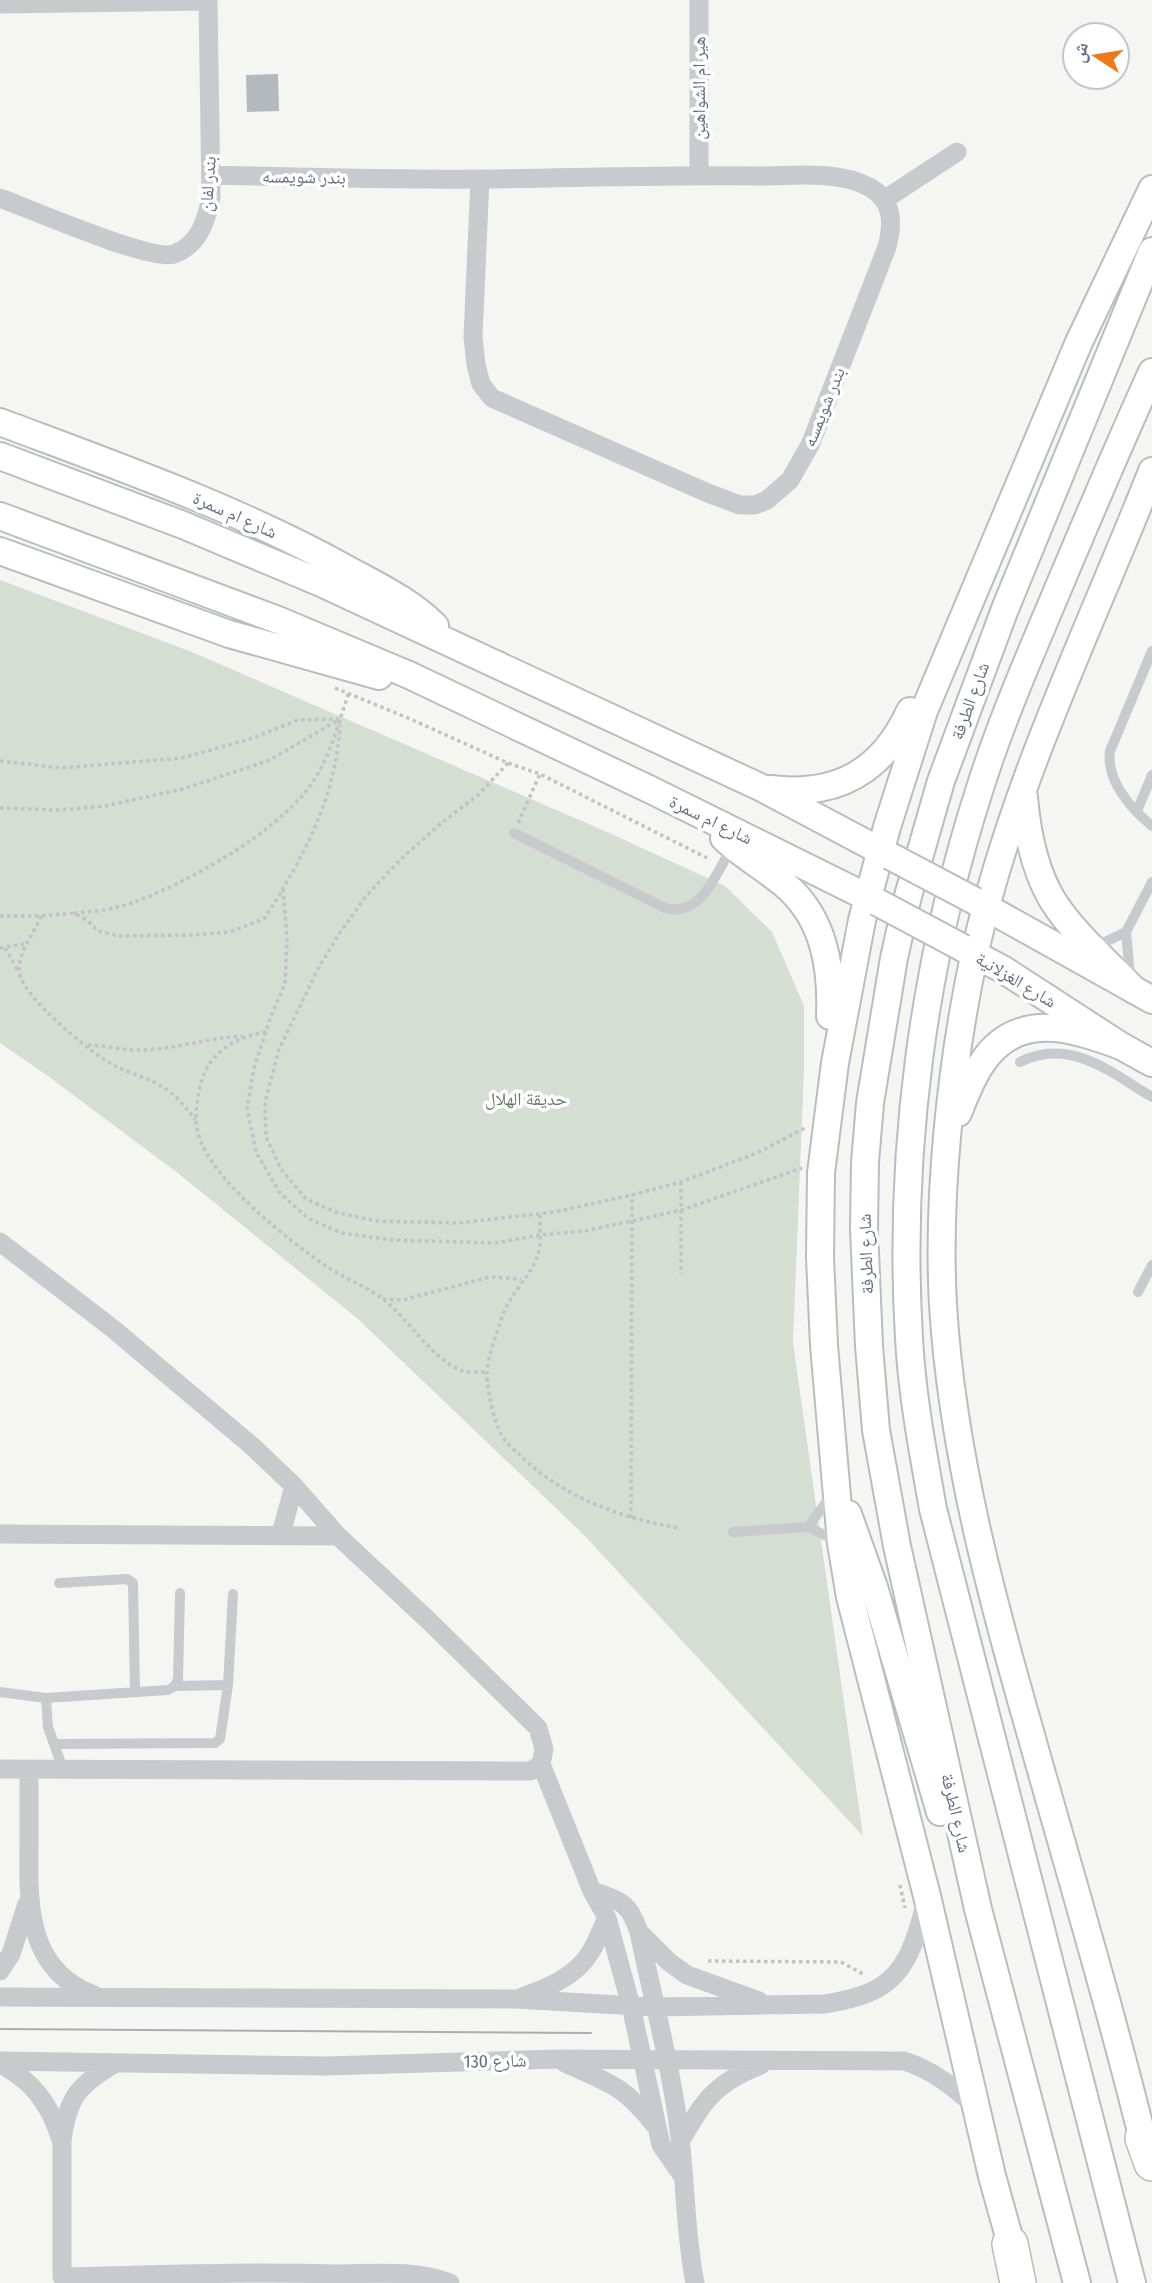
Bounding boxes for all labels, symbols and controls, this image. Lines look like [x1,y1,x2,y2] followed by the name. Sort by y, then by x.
[1061,21,1131,91] north arrow
[688,36,711,140] street label: هير ام الشواهين
[1067,40,1093,65] text: ش
[195,155,221,213] street label: بندر لفان
[262,165,346,189] street label: بندر شويمسه
[798,364,850,450] street label: بندر شويمسه
[189,487,280,544] street label: شارع ام سمرة
[946,659,994,743] street label: شارع الطرفة
[665,790,756,850] street label: شارع ام سمرة
[972,947,1060,1013] street label: شارع الغزلانية
[485,1088,567,1110] park label: حديقة الهلال
[854,1213,878,1295] street label: شارع الطرفة
[936,1771,976,1855] street label: شارع الطرفة
[463,2049,527,2073] street label: شارع 130

